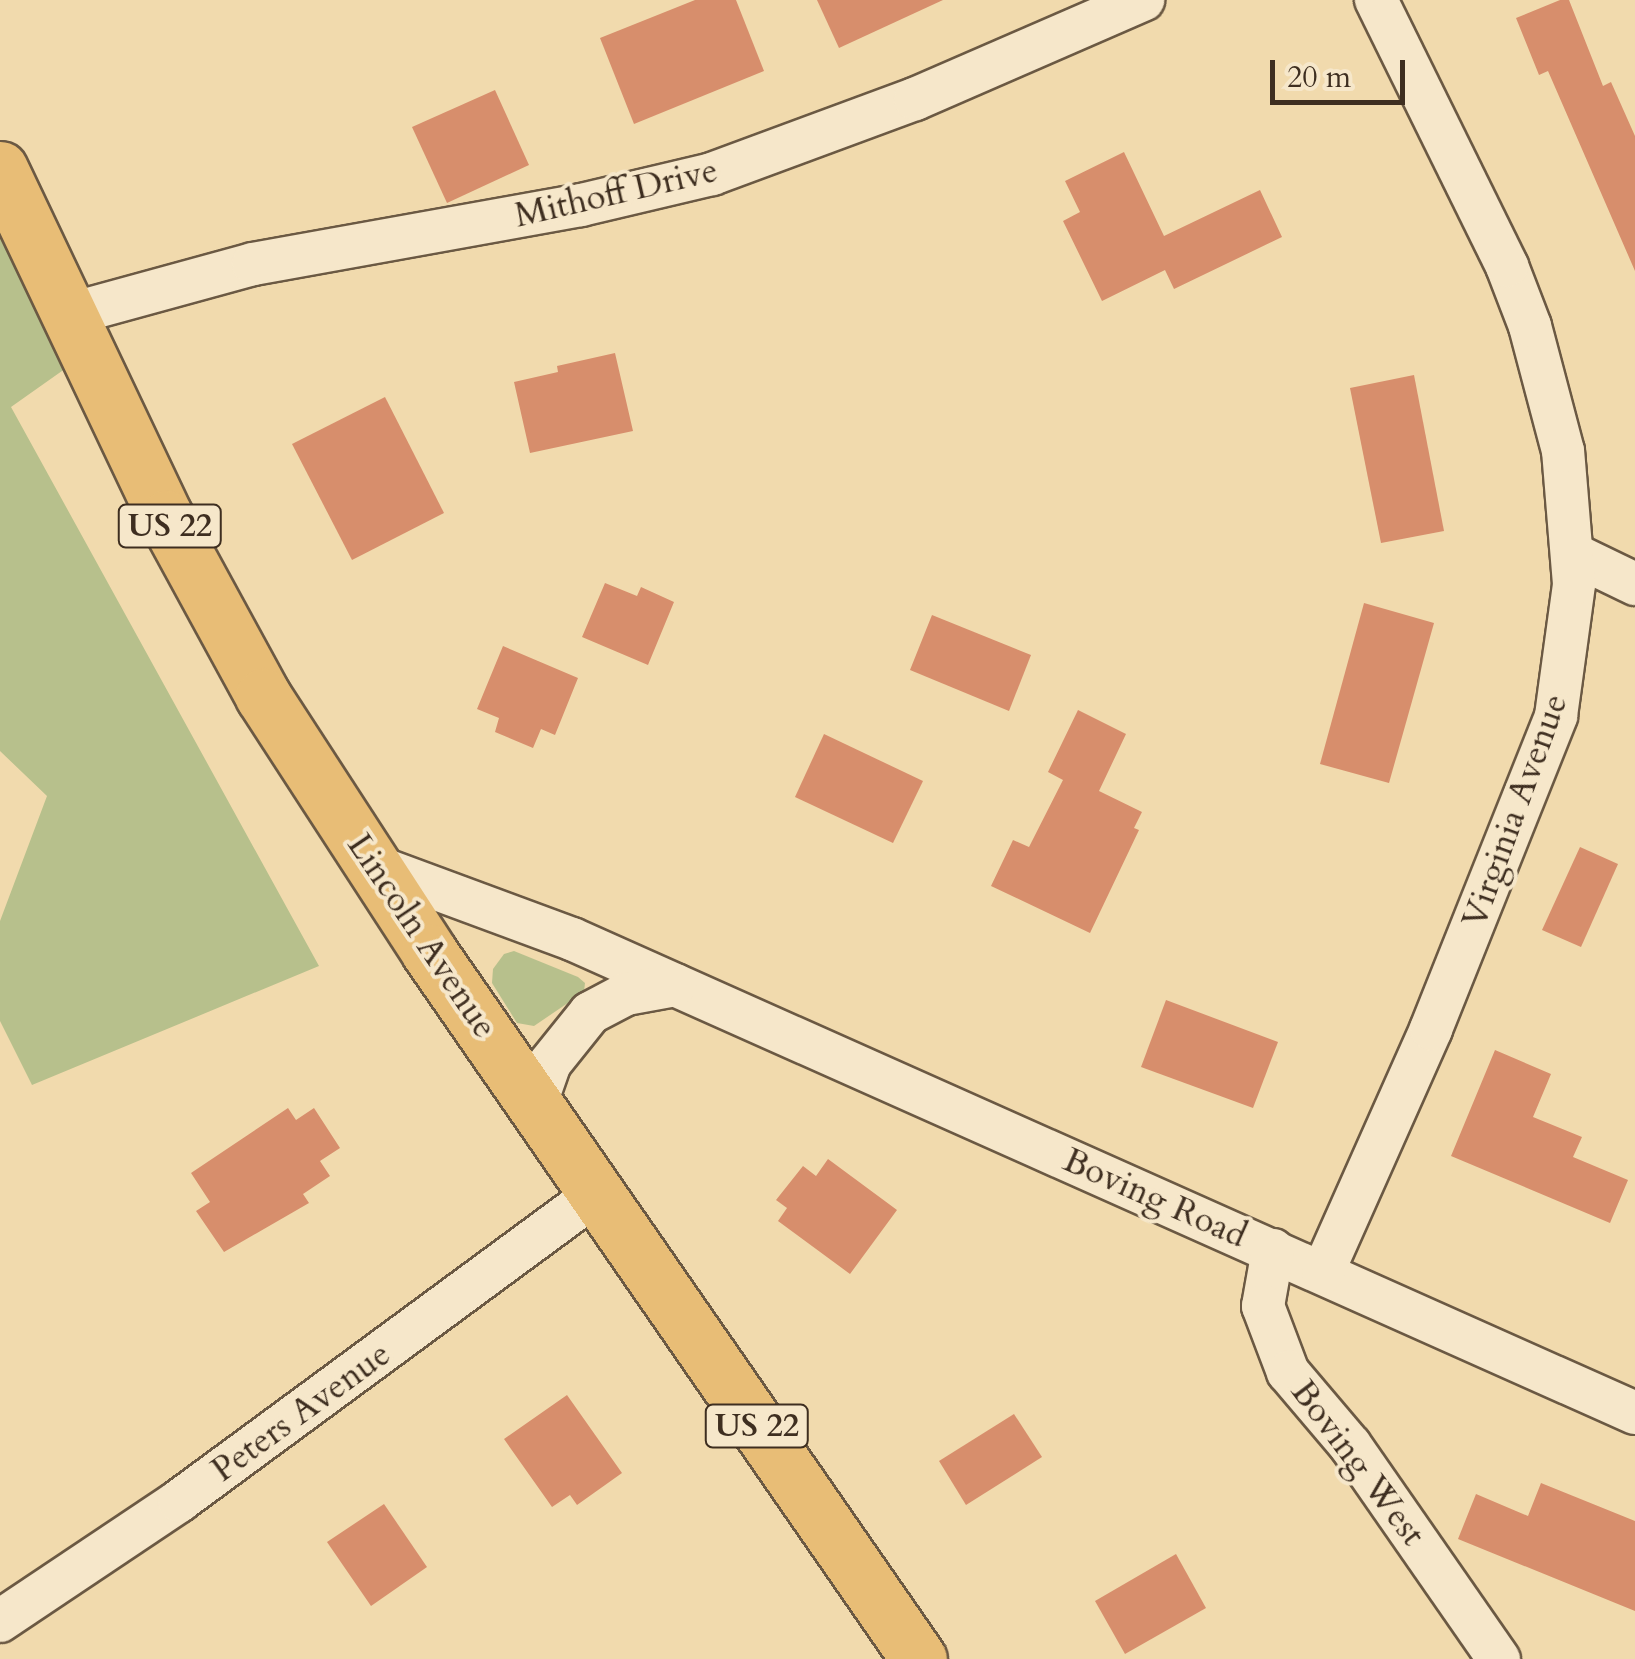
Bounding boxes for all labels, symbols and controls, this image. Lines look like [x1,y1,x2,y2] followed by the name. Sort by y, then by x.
[1275,40,1410,102] scale bar
[1287,57,1351,98] text: 20 m
[510,149,722,237] street label: Mithoff Drive
[118,499,222,553] road number: US 22
[1453,688,1577,934] street label: Virginia Avenue
[338,826,506,1046] street label: Lincoln Avenue
[1057,1139,1253,1257] street label: Boving Road
[203,1333,399,1491] street label: Peters Avenue
[1282,1372,1434,1554] street label: Boving West
[704,1399,810,1453] road number: US 22

